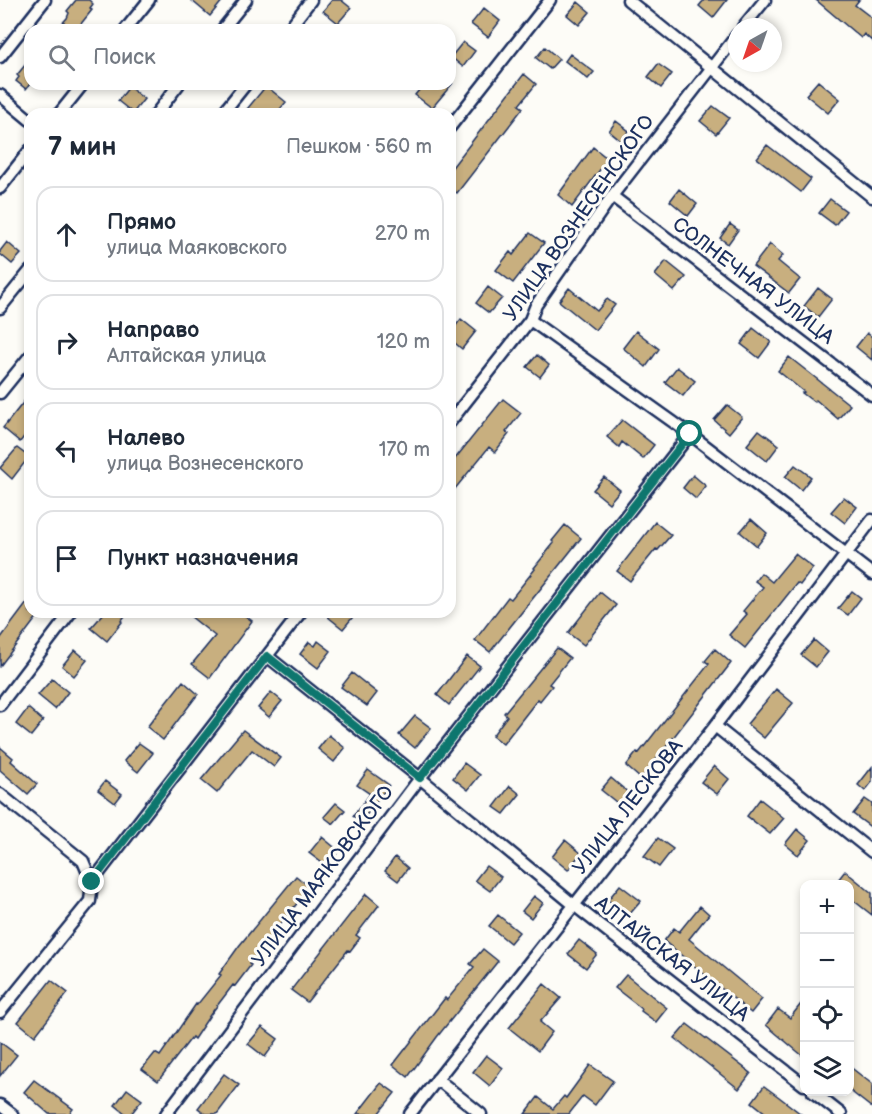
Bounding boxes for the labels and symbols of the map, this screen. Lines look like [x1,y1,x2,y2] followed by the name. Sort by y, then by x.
[728,18,782,72] north arrow
[499,110,659,326] street label: УЛИЦА ВОЗНЕСЕНСКОГО
[668,212,839,350] street label: СОЛНЕЧНАЯ УЛИЦА
[676,420,702,446] route start
[568,734,689,879] street label: УЛИЦА ЛЕСКОВА
[247,781,399,971] street label: УЛИЦА МАЯКОВСКОГО
[78,868,104,894] route end
[589,891,755,1027] street label: АЛТАЙСКАЯ УЛИЦА

